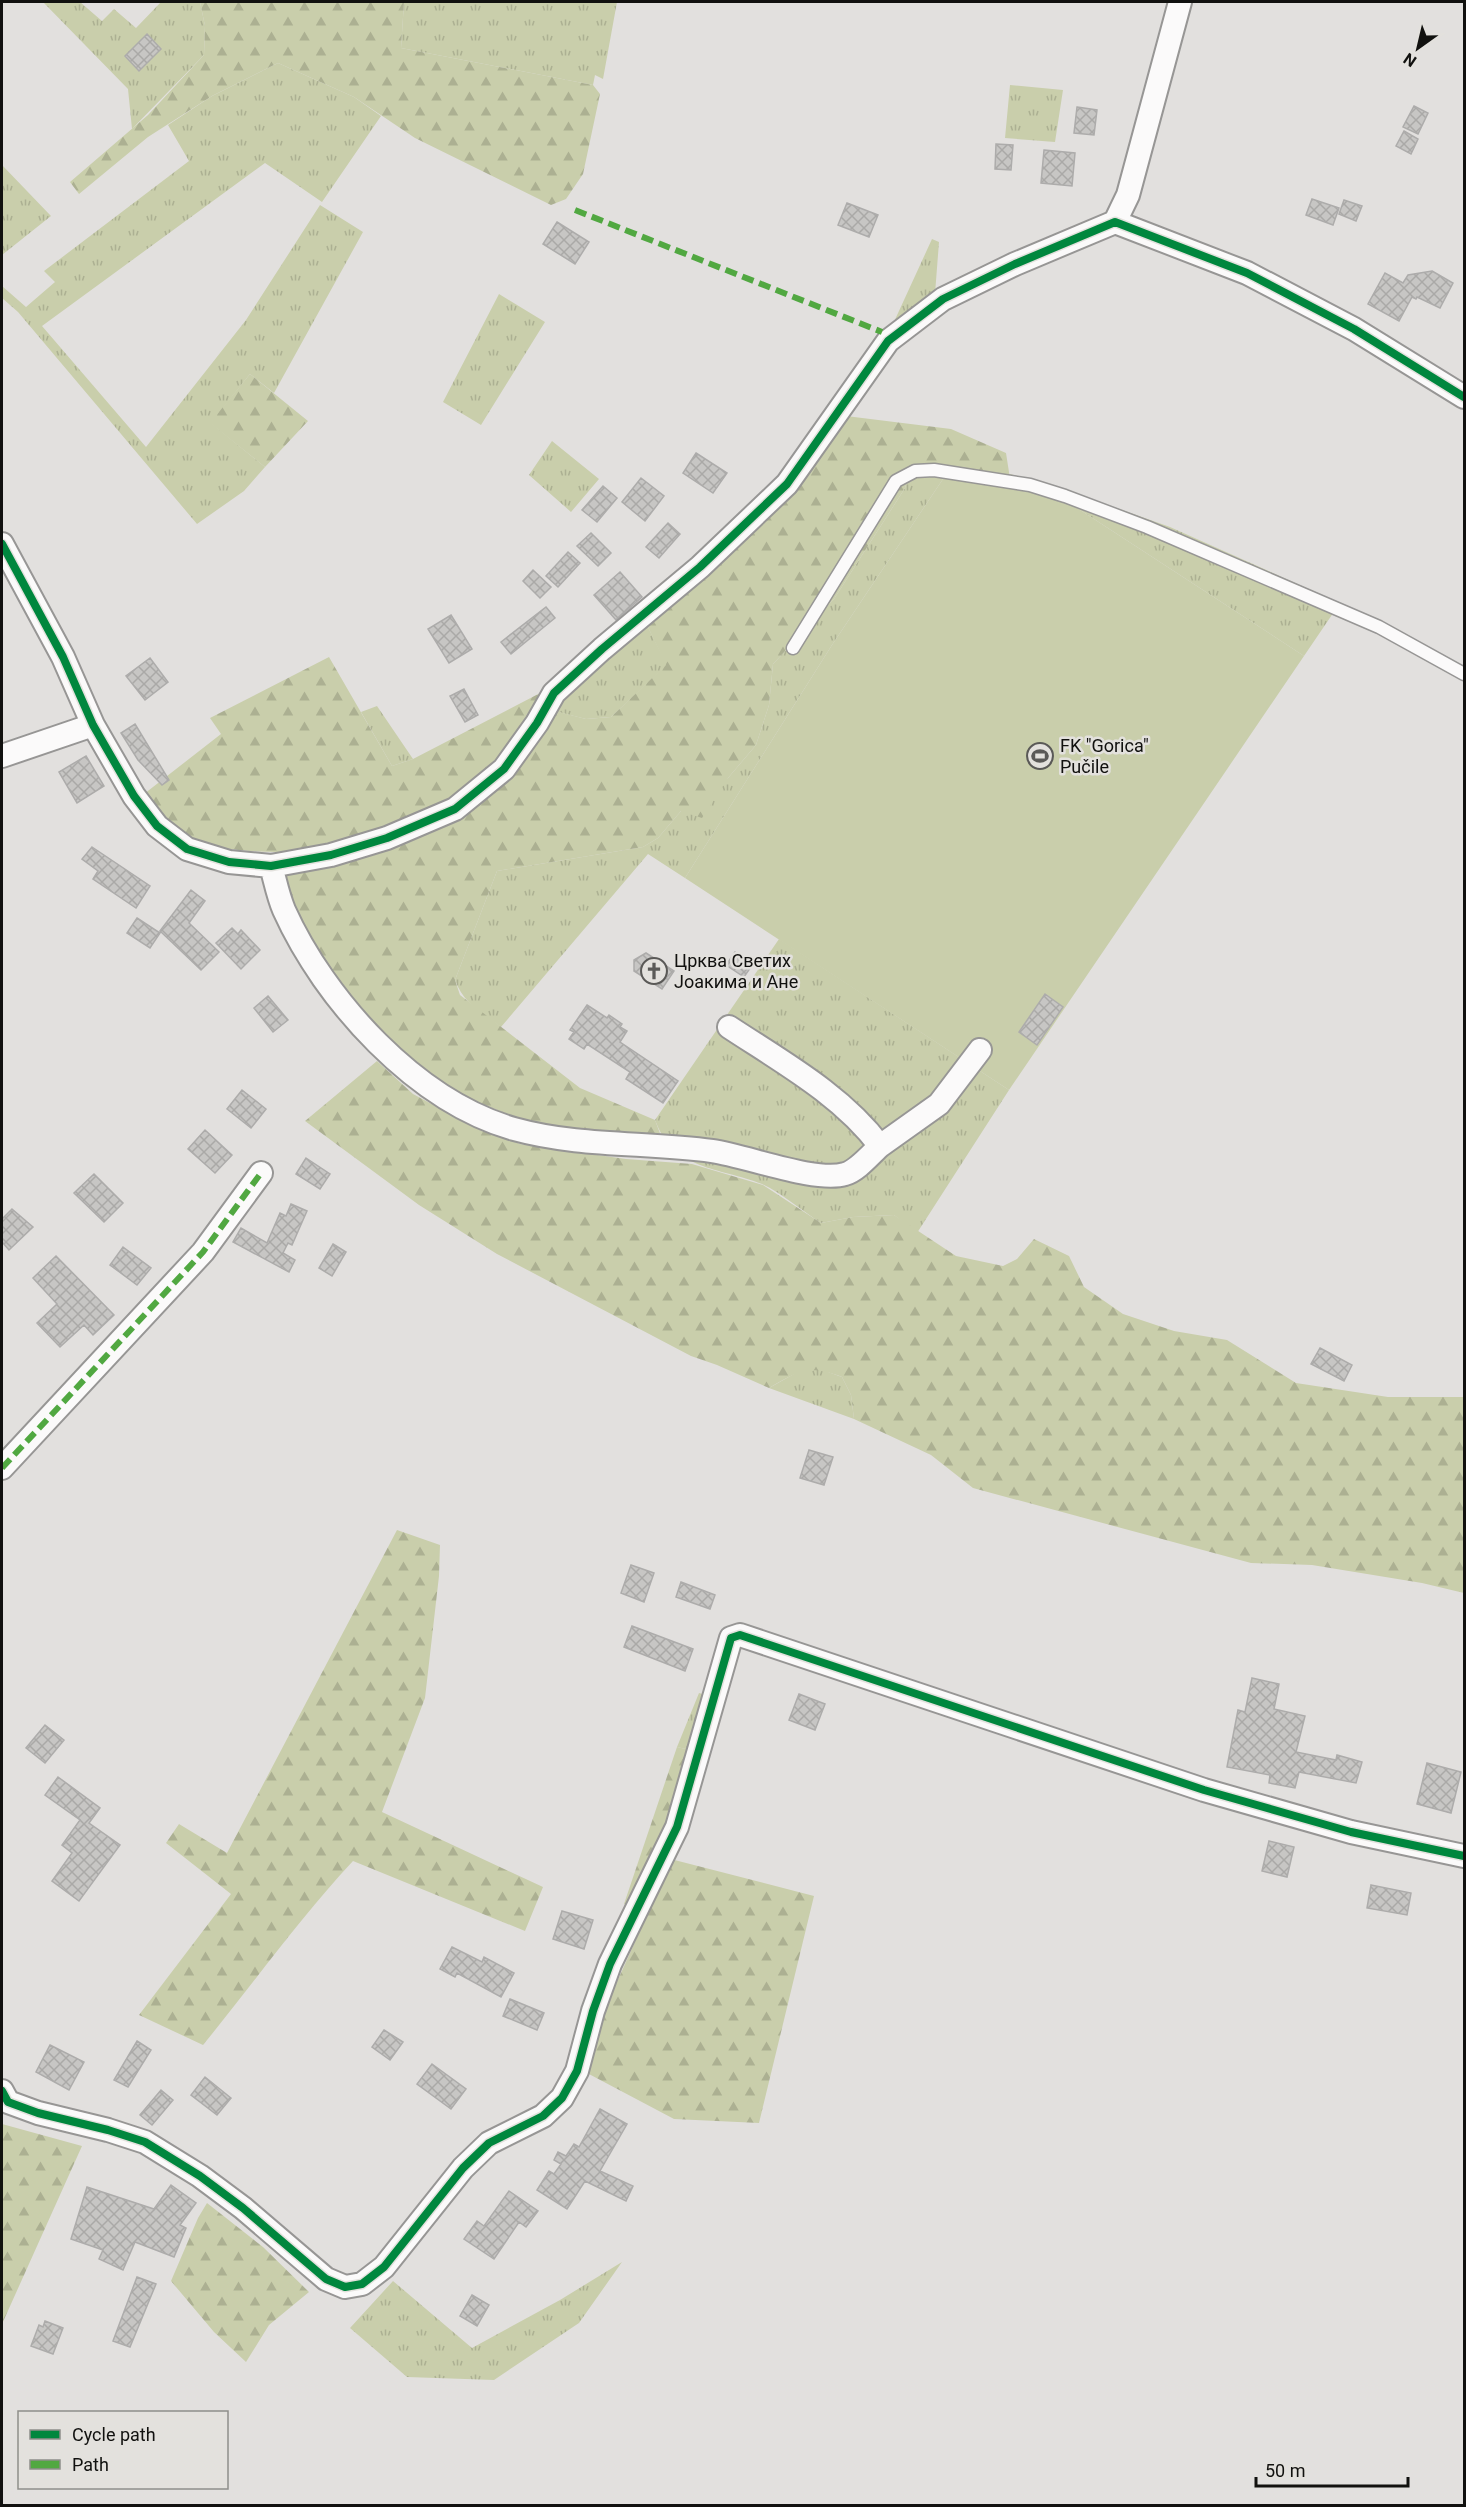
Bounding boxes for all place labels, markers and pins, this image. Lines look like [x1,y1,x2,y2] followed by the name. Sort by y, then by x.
[1060,735,1149,777] place label: FK "Gorica" Pučile
[1025,741,1055,771] sports icon: FK "Gorica" Pučile
[674,950,798,992] place label: Црква Светих Јоакима и Ане
[639,956,669,986] church icon: Црква Светих Јоакима и Ане

